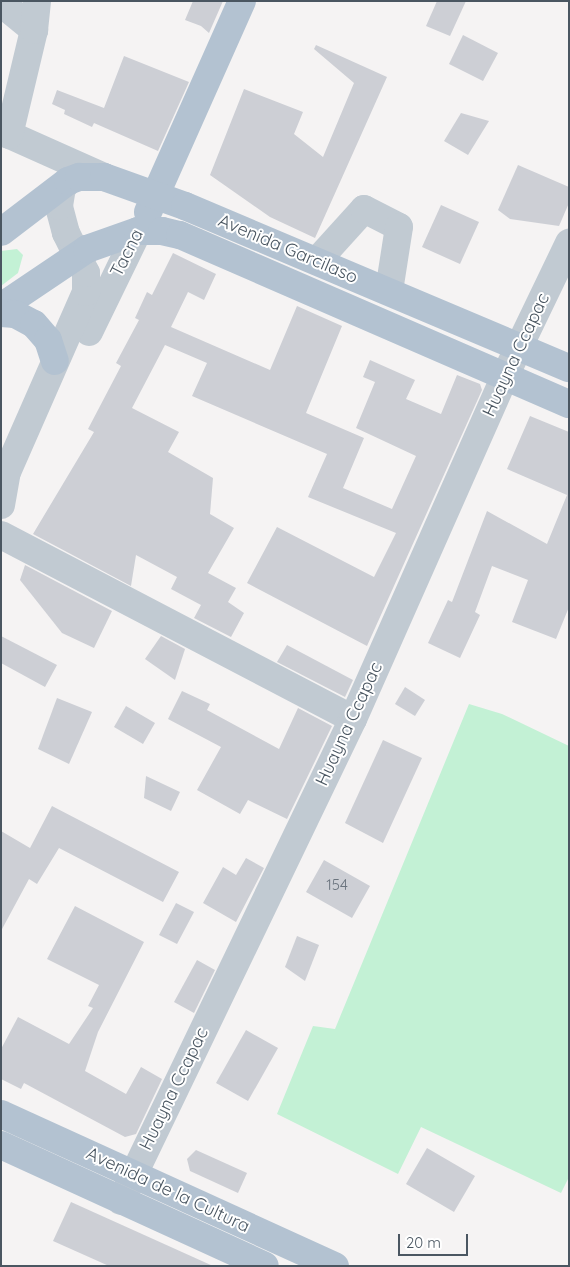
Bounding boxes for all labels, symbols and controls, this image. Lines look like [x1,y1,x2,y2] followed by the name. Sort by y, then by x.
[215,210,361,288] street label: Avenida Garcilaso
[106,226,148,280] street label: Tacna
[478,290,554,420] street label: Huayna Ccapac
[311,659,387,789] street label: Huayna Ccapac
[326,876,348,894] house number: 154
[135,1024,213,1154] street label: Huayna Ccapac
[83,1143,253,1237] street label: Avenida de la Cultura
[400,1224,470,1256] scale bar
[406,1233,441,1252] text: 20 m

